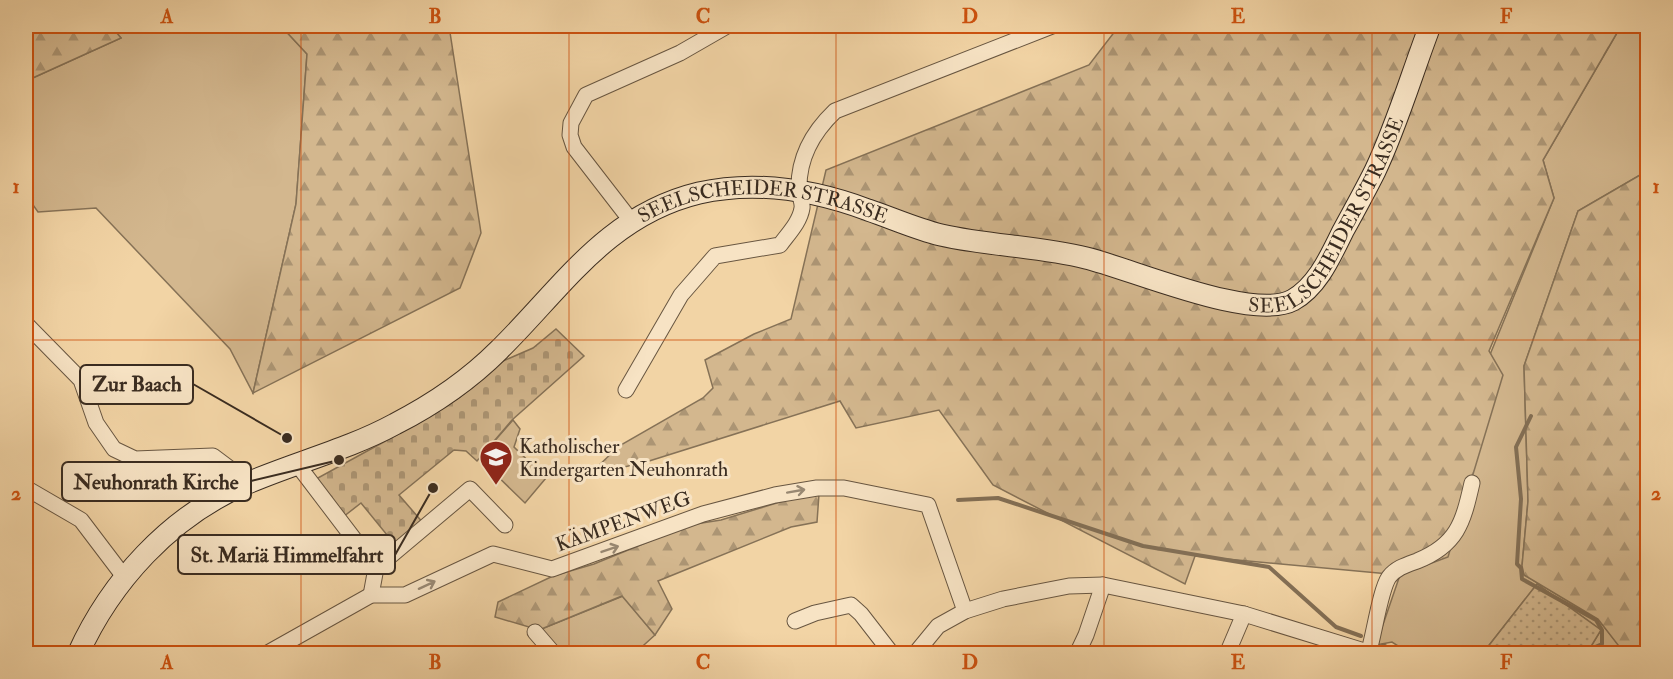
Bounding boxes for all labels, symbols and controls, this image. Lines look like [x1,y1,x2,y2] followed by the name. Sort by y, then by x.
[160,4,174,29] text: A
[428,4,442,29] text: B
[696,4,710,29] text: C
[962,4,978,29] text: D
[1231,4,1246,29] text: E
[1500,4,1513,29] text: F
[1247,113,1409,318] street label: SEELSCHEIDER STRASSE
[12,174,20,199] text: 1
[1652,174,1660,199] text: 1
[633,175,892,229] text: SEELSCHEIDER STRASSE
[635,210,893,234] street label: SEELSCHEIDER STRASSE
[80,365,193,404] callout: Zur Baach
[92,371,182,398] text: Zur Baach
[519,434,729,482] place label: Katholischer Kindergarten Neuhonrath
[478,439,514,486] school or university icon: Katholischer Kindergarten Neuhonrath
[62,462,251,501] callout: Neuhonrath Kirche
[73,469,239,496] text: Neuhonrath Kirche
[11,481,21,506] text: 2
[1651,481,1661,506] text: 2
[552,485,694,557] street label: KÄMPENWEG
[786,486,805,497] one-way arrow
[178,535,395,574] callout: St. Mariä Himmelfahrt
[191,542,384,569] text: St. Mariä Himmelfahrt
[600,542,619,553] one-way arrow
[417,579,435,591] one-way arrow
[160,650,174,675] text: A
[428,650,442,675] text: B
[696,650,710,675] text: C
[962,650,978,675] text: D
[1231,650,1246,675] text: E
[1500,650,1513,675] text: F

